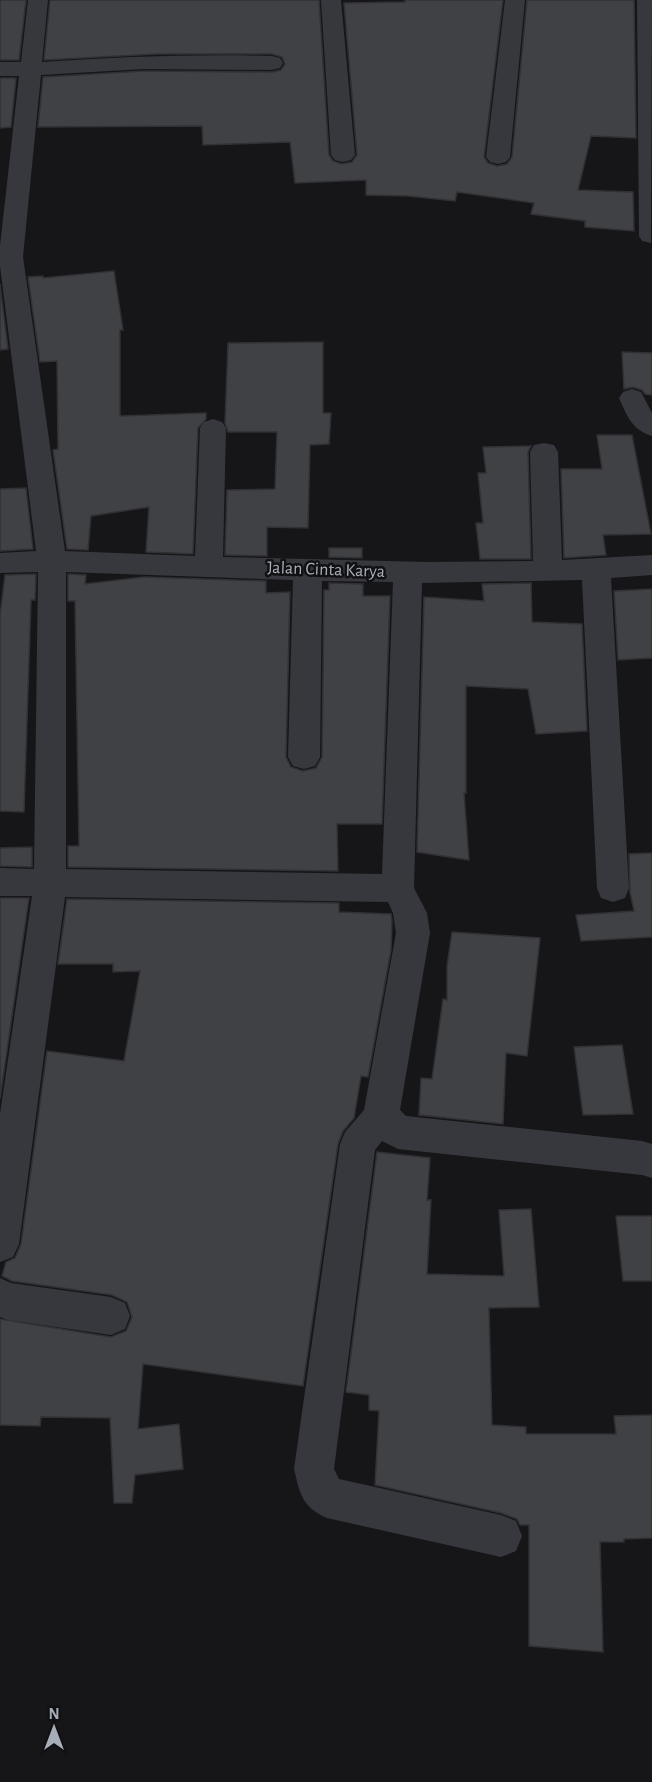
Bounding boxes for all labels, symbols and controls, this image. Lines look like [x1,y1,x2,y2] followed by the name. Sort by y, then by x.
[267,559,385,581] street label: Jalan Cinta Karya
[24,1698,84,1758] north arrow
[48,1706,60,1722] text: N

